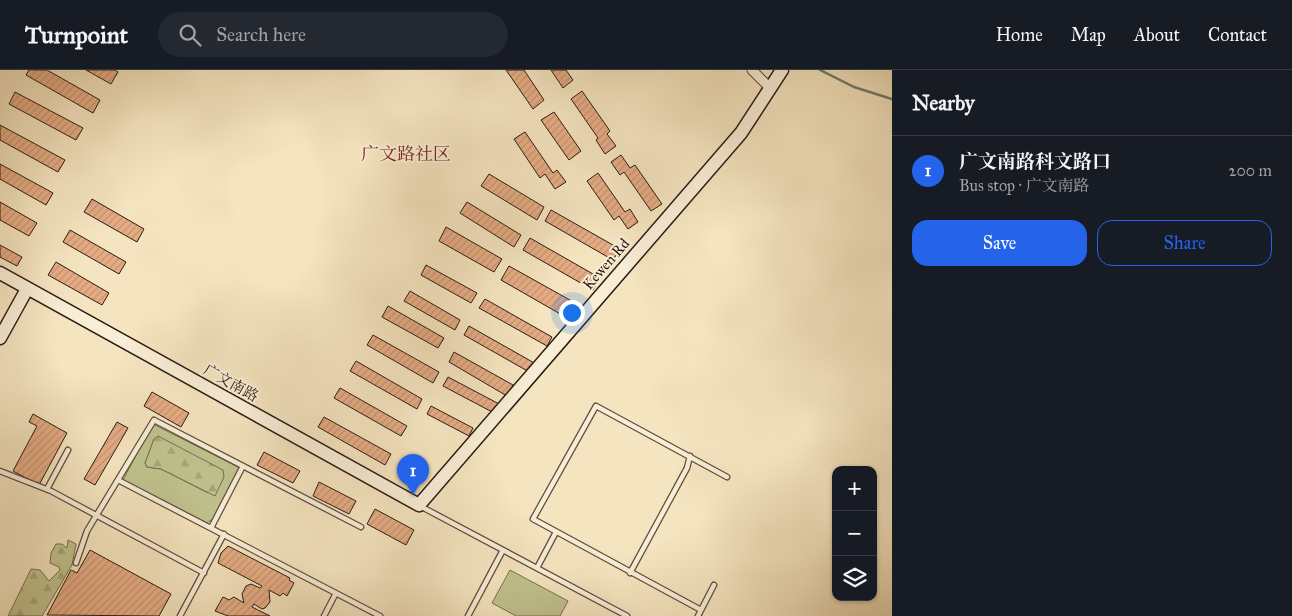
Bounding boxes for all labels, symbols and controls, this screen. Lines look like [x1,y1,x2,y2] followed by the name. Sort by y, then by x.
[158,12,508,57] search box
[25,20,128,50] text: Turnpoint
[176,21,204,49] icon: search
[216,23,306,46] text: Search here
[996,24,1043,46] text: Home
[1071,24,1106,46] text: Map
[1134,24,1180,46] text: About
[1208,24,1267,46] text: Contact
[912,90,975,116] text: Nearby
[361,143,451,165] district label: 广文路社区
[959,150,1111,173] text: 广文南路科文路口
[925,161,931,180] text: 1
[1229,161,1272,180] text: 200 m
[959,176,1089,195] text: Bus stop · 广文南路
[912,220,1087,266] button: Save
[1097,220,1272,266] button: Share
[579,234,633,293] street label: Kewen Rd
[559,300,585,326] your location
[200,361,262,405] street label: 广文南路
[397,454,429,495] pin: 1
[832,466,877,601] map controls
[832,466,877,511] button: +
[832,511,877,556] button: −
[832,556,877,601] button: layers

